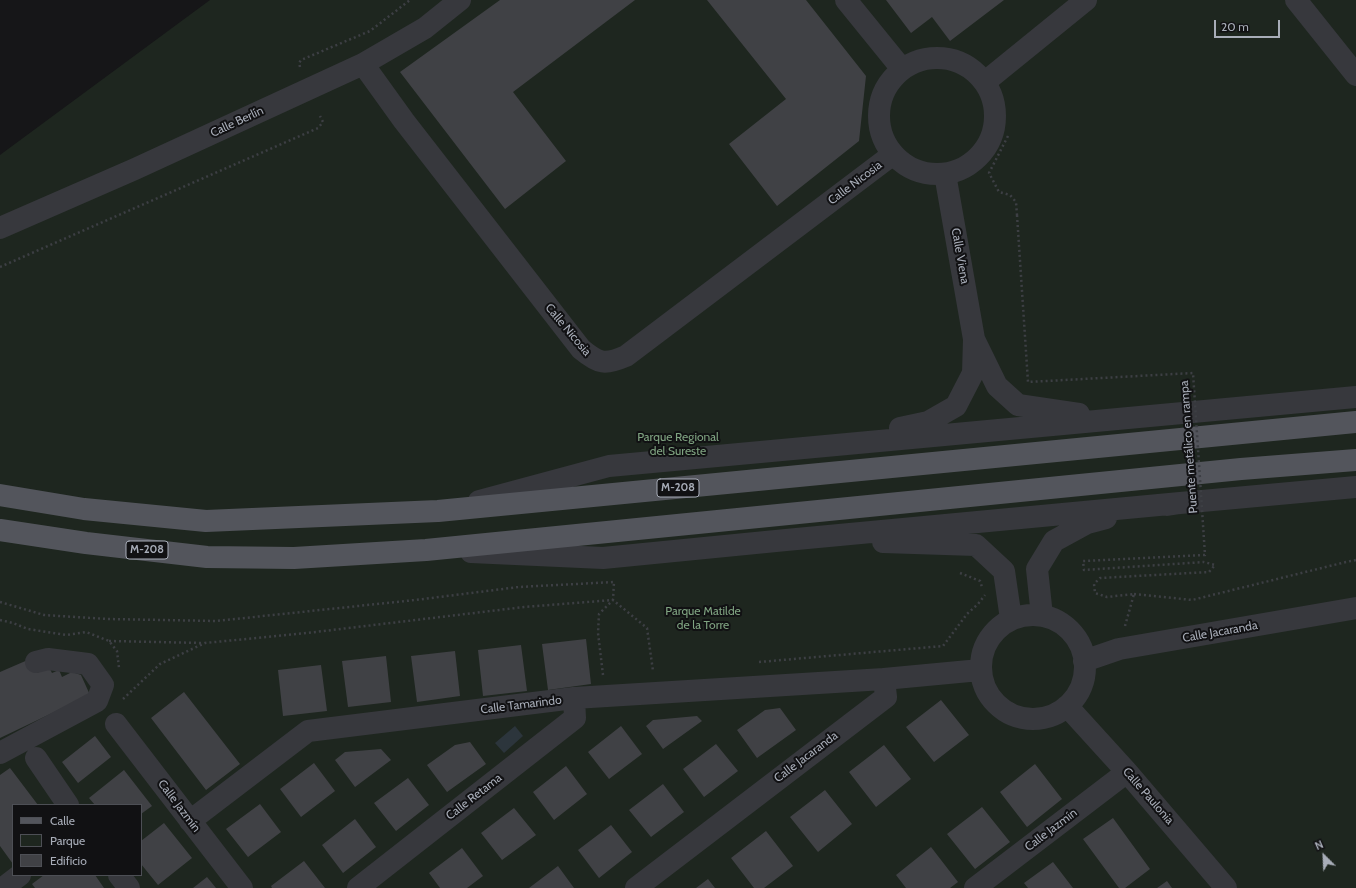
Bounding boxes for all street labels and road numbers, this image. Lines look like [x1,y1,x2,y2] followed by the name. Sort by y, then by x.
[208,103,266,141] street label: Calle Berlín
[825,158,885,208] street label: Calle Nicosia
[948,227,972,285] street label: Calle Viena
[542,301,594,359] street label: Calle Nicosia
[1177,380,1201,514] street label: Puente metálico en rampa
[657,479,699,497] road number: M-208
[126,541,168,559] road number: M-208
[1181,618,1259,646] street label: Calle Jacaranda
[480,693,562,717] street label: Calle Tamarindo
[771,728,841,786] street label: Calle Jacaranda
[1119,765,1177,827] street label: Calle Paulonia
[443,771,505,823] street label: Calle Retama
[155,777,203,835] street label: Calle Jazmín
[1022,806,1080,854] street label: Calle Jazmín

